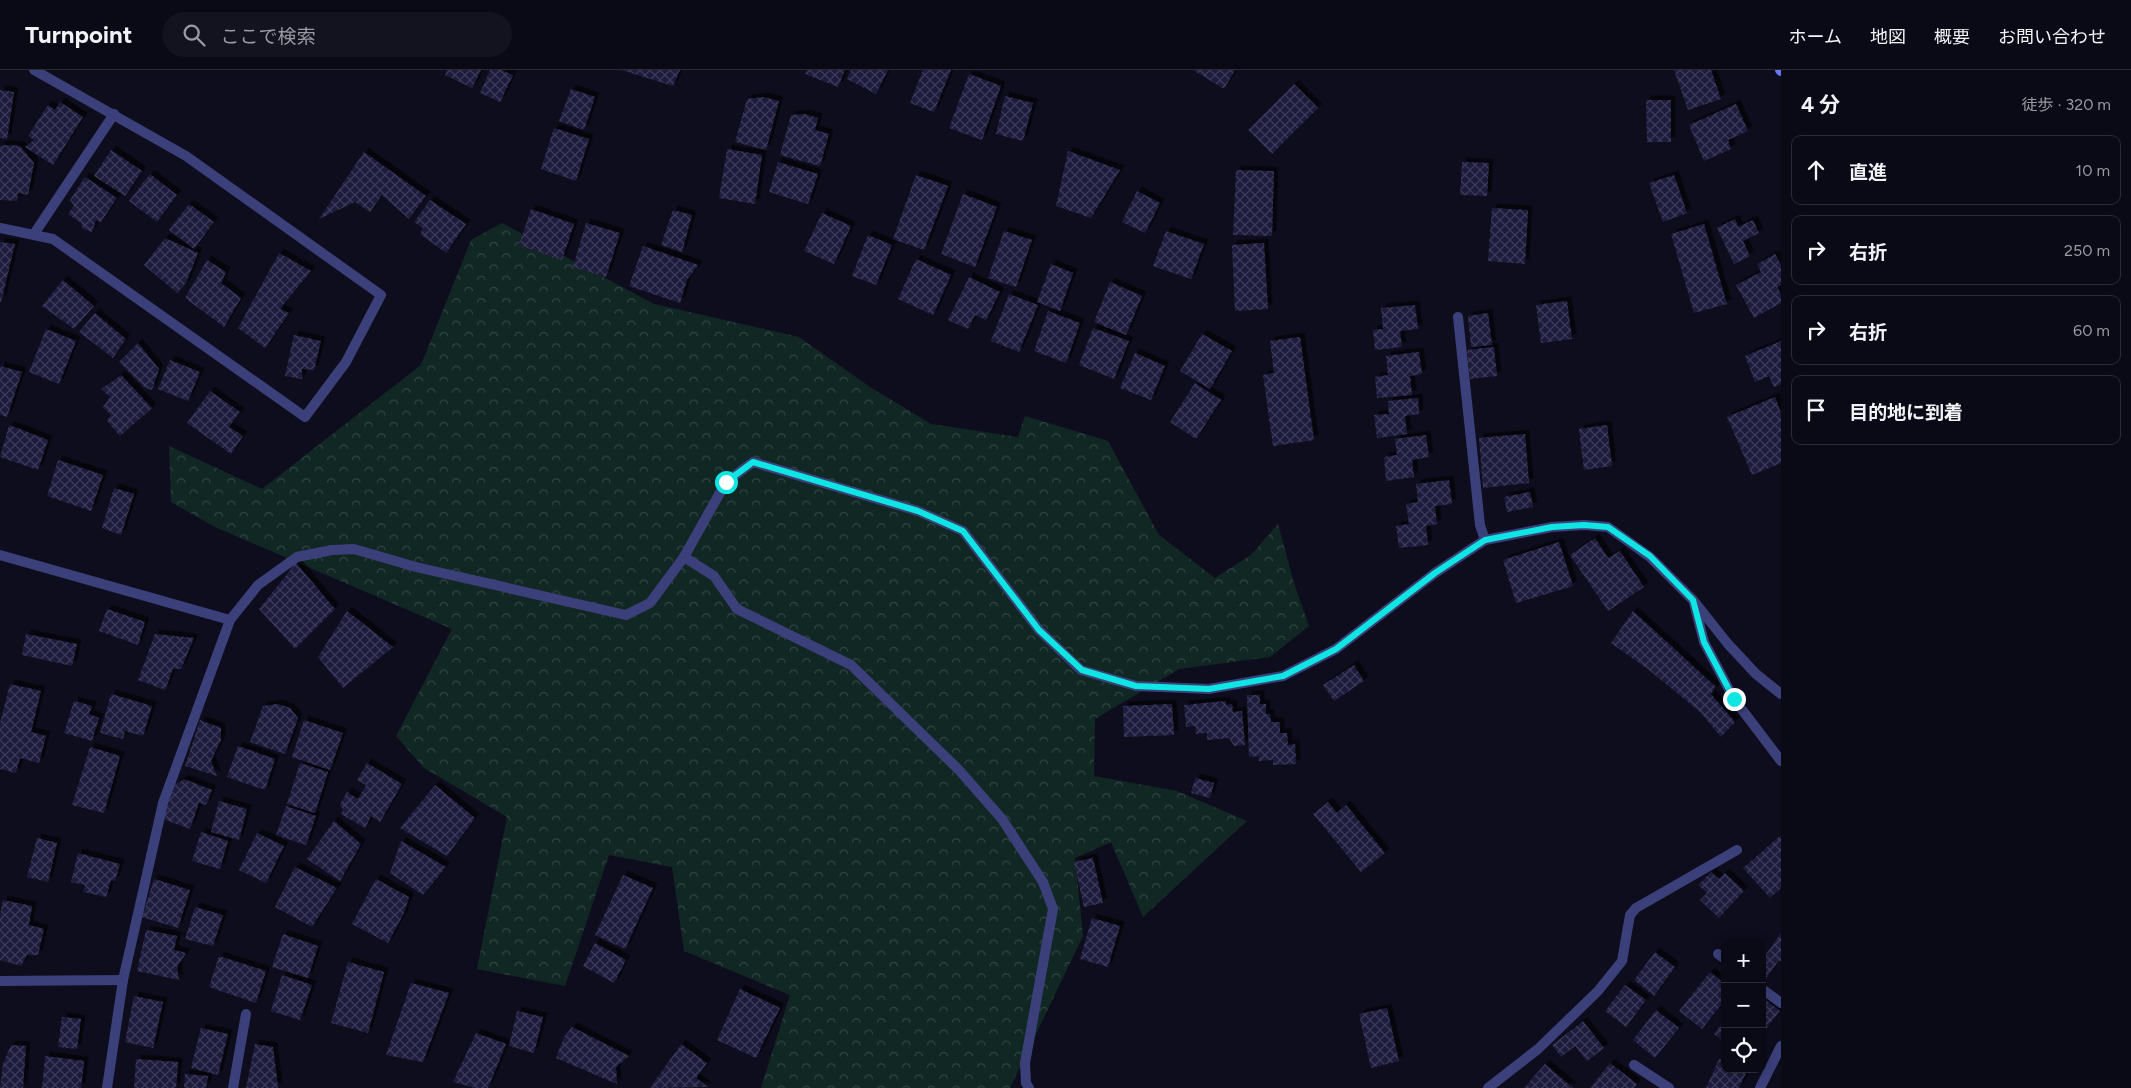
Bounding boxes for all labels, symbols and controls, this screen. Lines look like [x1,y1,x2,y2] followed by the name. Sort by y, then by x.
[162,12,512,57] search box
[25,20,132,49] text: Turnpoint
[180,21,208,49] icon: search
[220,25,315,48] text: ここで検索
[1789,26,1842,48] text: ホーム
[1870,26,1906,48] text: 地図
[1934,26,1970,48] text: 概要
[1998,26,2106,48] text: お問い合わせ
[1801,92,1840,117] text: 4 分
[2022,95,2111,114] text: 徒歩 · 320 m
[1802,156,1830,184] icon: ahead
[1849,161,1887,184] text: 直進
[2076,161,2110,180] text: 10 m
[1802,236,1830,264] icon: right
[1849,241,1887,264] text: 右折
[2064,241,2110,260] text: 250 m
[1802,316,1830,344] icon: right
[1849,321,1887,344] text: 右折
[2073,321,2110,340] text: 60 m
[1802,396,1830,424] icon: arrive
[1849,401,1963,424] text: 目的地に到着
[715,471,738,494] route start
[1723,688,1746,711] route end
[1721,938,1766,1073] map controls
[1721,938,1766,983] button: +
[1721,983,1766,1028] button: −
[1721,1028,1766,1073] button: locate

